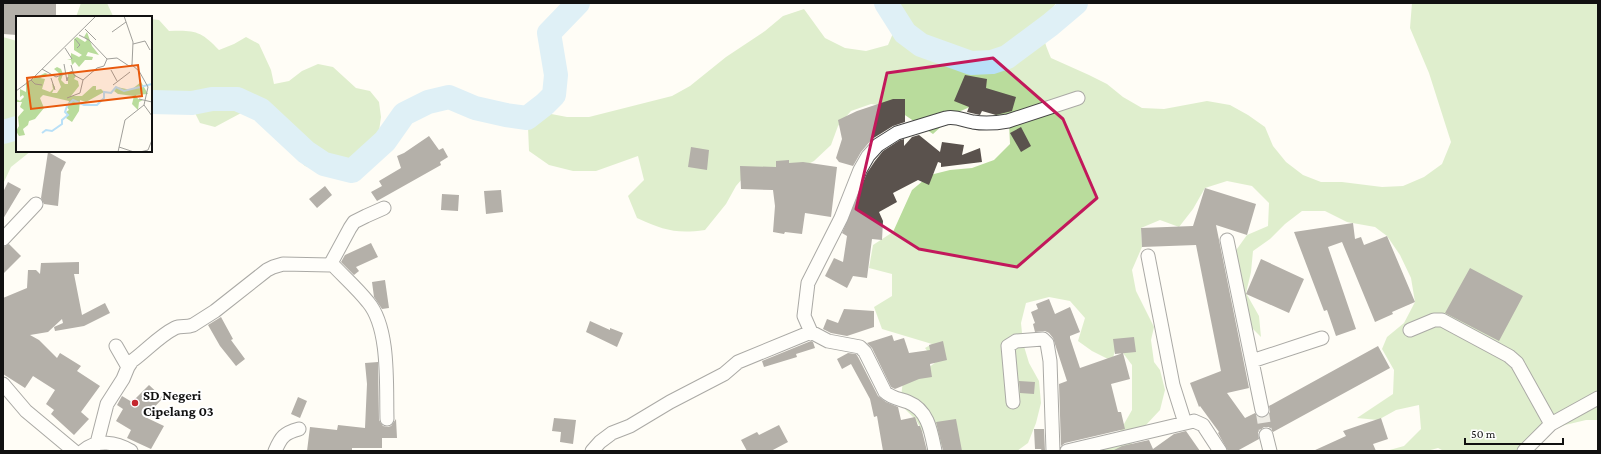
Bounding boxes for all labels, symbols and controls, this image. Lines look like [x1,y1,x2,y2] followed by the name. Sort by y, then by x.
[16,16,152,152] inset map
[143,387,214,419] place label: SD Negeri Cipelang 03
[130,398,140,408] marker: SD Negeri Cipelang 03
[1465,420,1563,446] scale bar
[1471,427,1496,441] text: 50 m

